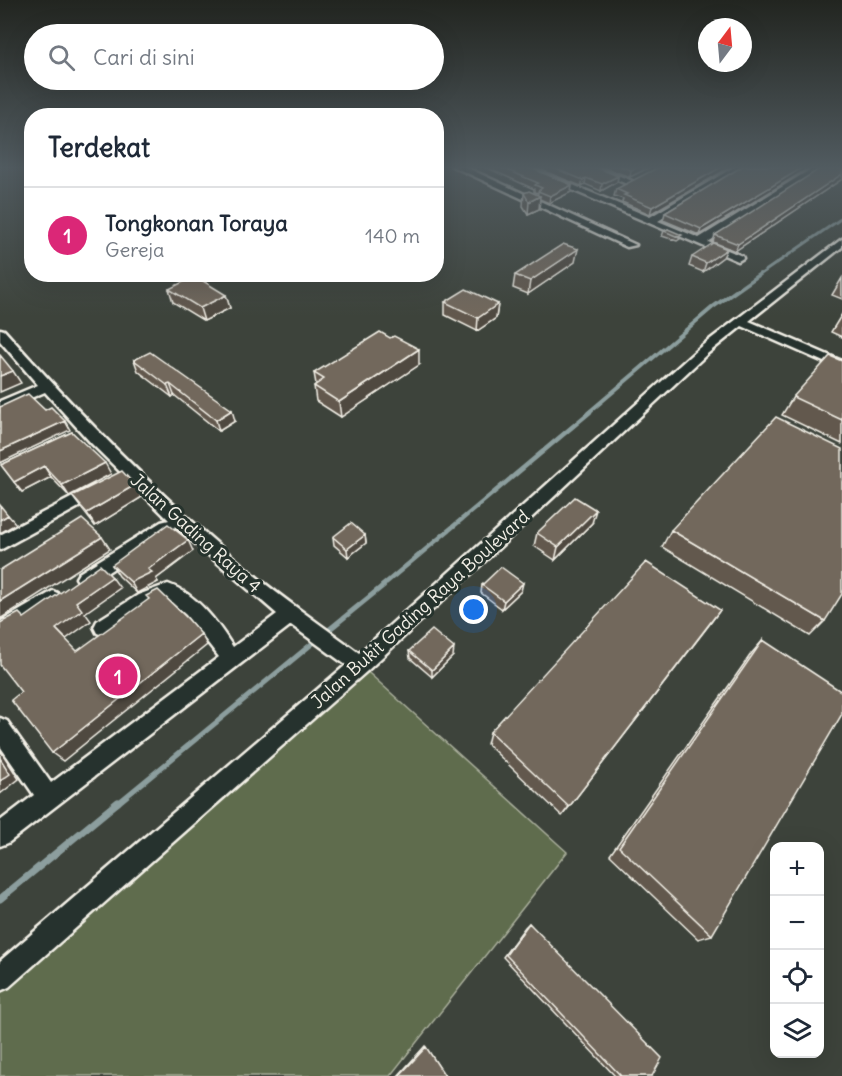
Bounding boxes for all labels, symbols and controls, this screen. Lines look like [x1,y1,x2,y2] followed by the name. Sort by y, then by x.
[698,18,752,72] north arrow
[24,24,444,90] search box
[45,41,78,74] icon: search
[93,43,195,71] text: Cari di sini
[48,131,150,164] text: Terdekat
[105,209,288,237] text: Tongkonan Toraya
[64,223,71,248] text: 1
[365,223,420,248] text: 140 m
[105,237,164,262] text: Gereja
[126,468,266,598] street label: Jalan Gading Raya 4
[306,505,534,713] street label: Jalan Bukit Gading Raya Boulevard
[459,595,488,624] your location
[98,654,138,698] pin: 1
[770,842,824,1058] map controls
[770,842,824,896] button: +
[770,896,824,950] button: −
[770,950,824,1004] button: locate
[770,1004,824,1058] button: layers

